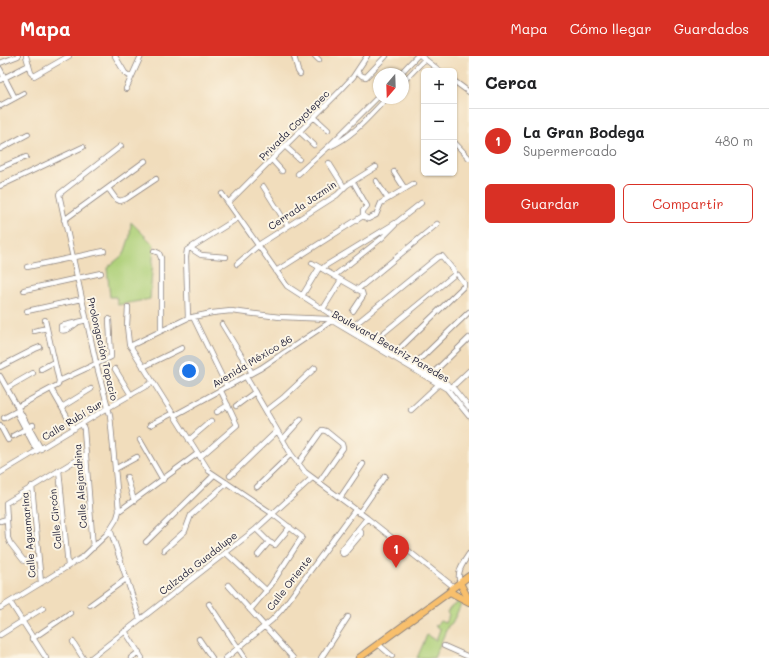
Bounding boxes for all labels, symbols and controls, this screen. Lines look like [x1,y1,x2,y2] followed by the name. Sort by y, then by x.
[20,16,71,41] text: Mapa
[511,19,548,38] text: Mapa
[570,19,652,38] text: Cómo llegar
[674,19,749,38] text: Guardados
[373,68,409,104] north arrow
[421,68,457,176] map controls
[421,68,457,104] button: +
[485,71,537,93] text: Cerca
[256,87,332,163] street label: Privada Coyotepec
[421,104,457,140] button: −
[523,122,645,142] text: La Gran Bodega
[495,132,501,149] text: 1
[715,132,753,149] text: 480 m
[421,140,457,176] button: layers
[523,142,617,159] text: Supermercado
[265,177,339,233] street label: Cerrada Jazmín
[485,184,615,223] button: Guardar
[623,184,753,223] button: Compartir
[84,296,122,402] street label: Prolongación Topacio
[330,307,452,385] street label: Boulevard Beatriz Paredes
[209,332,295,390] street label: Avenida México 86
[179,361,199,381] your location
[39,396,105,444] street label: Calle Rubí Sur
[70,443,90,529] street label: Calle Alejandrina
[45,488,65,550] street label: Calle Circón
[17,491,39,579] street label: Calle Aguamarina
[156,528,240,598] street label: Calzada Guadalupe
[383,535,409,568] pin: 1
[263,553,315,613] street label: Calle Oriente

